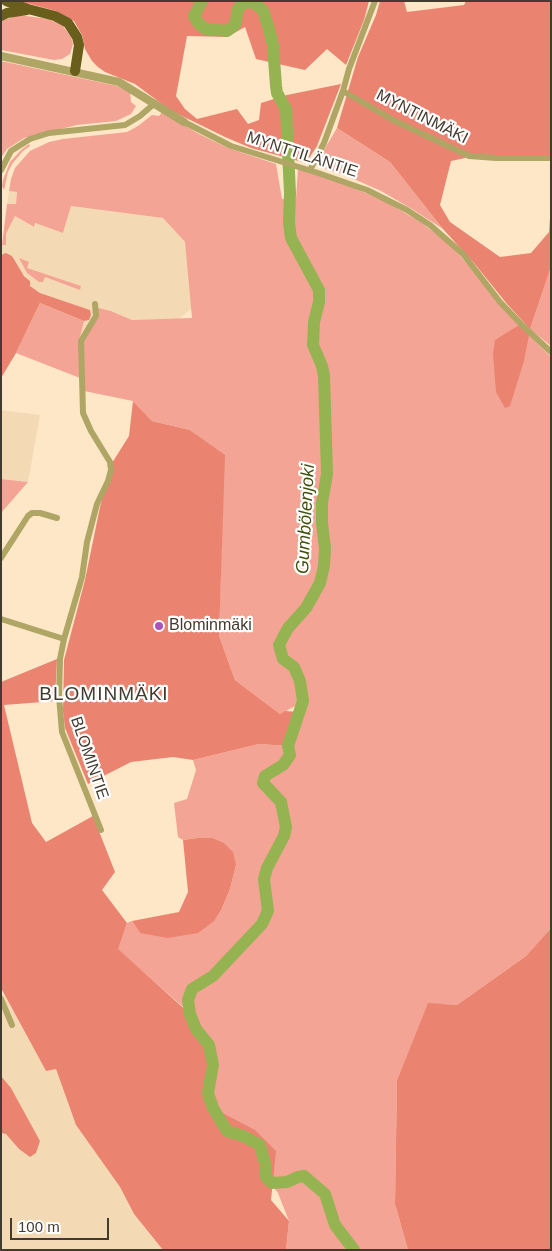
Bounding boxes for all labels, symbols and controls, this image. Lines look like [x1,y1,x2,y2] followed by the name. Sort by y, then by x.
[373,86,471,148] street label: MYNTINMÄKI
[244,128,360,182] street label: MYNTTILÄNTIE
[292,463,320,575] water label: Gumbölenjoki
[169,616,252,636] place label: Blominmäki
[153,620,165,632] marker: Blominmäki
[38,684,170,706] district label: BLOMINMÄKI
[66,714,112,802] street label: BLOMINTIE
[12,1208,111,1240] scale bar
[18,1218,60,1235] text: 100 m

